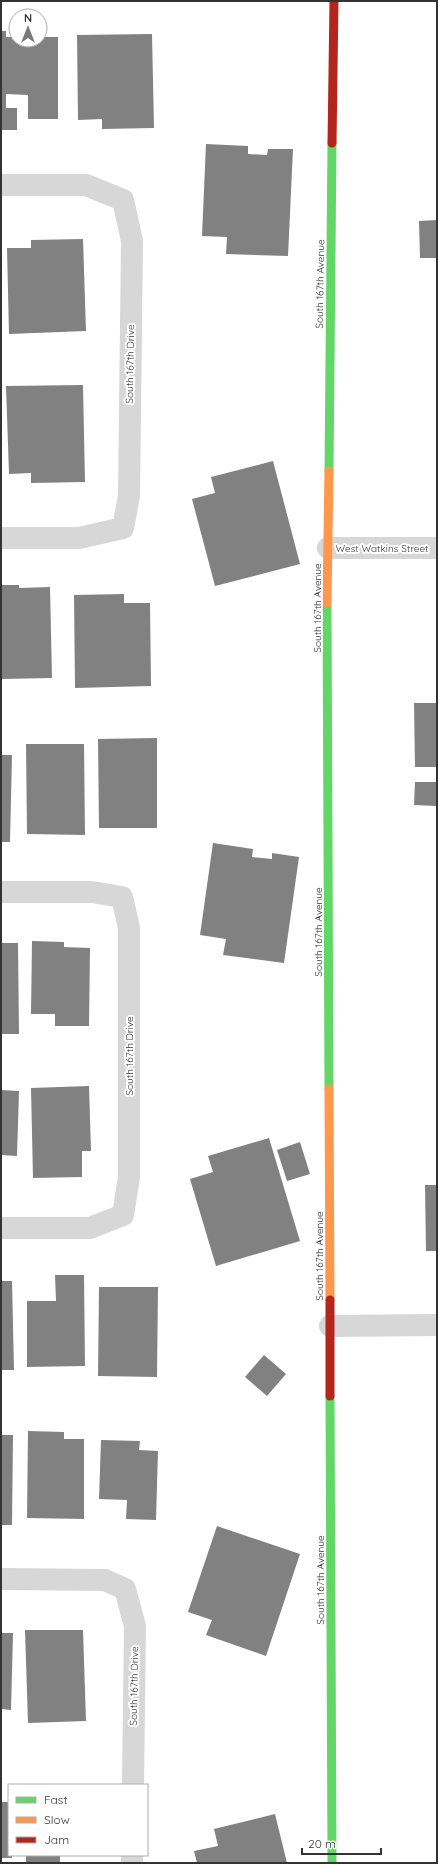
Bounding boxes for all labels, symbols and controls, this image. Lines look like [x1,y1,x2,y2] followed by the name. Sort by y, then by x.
[8,8,48,48] north arrow
[24,11,32,25] text: N
[313,239,327,329] street label: South 167th Avenue
[123,324,137,404] street label: South 167th Drive
[335,542,429,555] street label: West Watkins Street
[311,563,324,653] street label: South 167th Avenue
[312,887,325,977] street label: South 167th Avenue
[123,1016,136,1096] street label: South 167th Drive
[313,1211,326,1301] street label: South 167th Avenue
[314,1535,327,1625] street label: South 167th Avenue
[127,1646,141,1726] street label: South 167th Drive
[8,1784,148,1856] legend
[44,1792,68,1807] text: Fast
[44,1812,70,1827] text: Slow
[302,1830,381,1856] scale bar
[44,1832,69,1847] text: Jam
[308,1836,336,1851] text: 20 m

